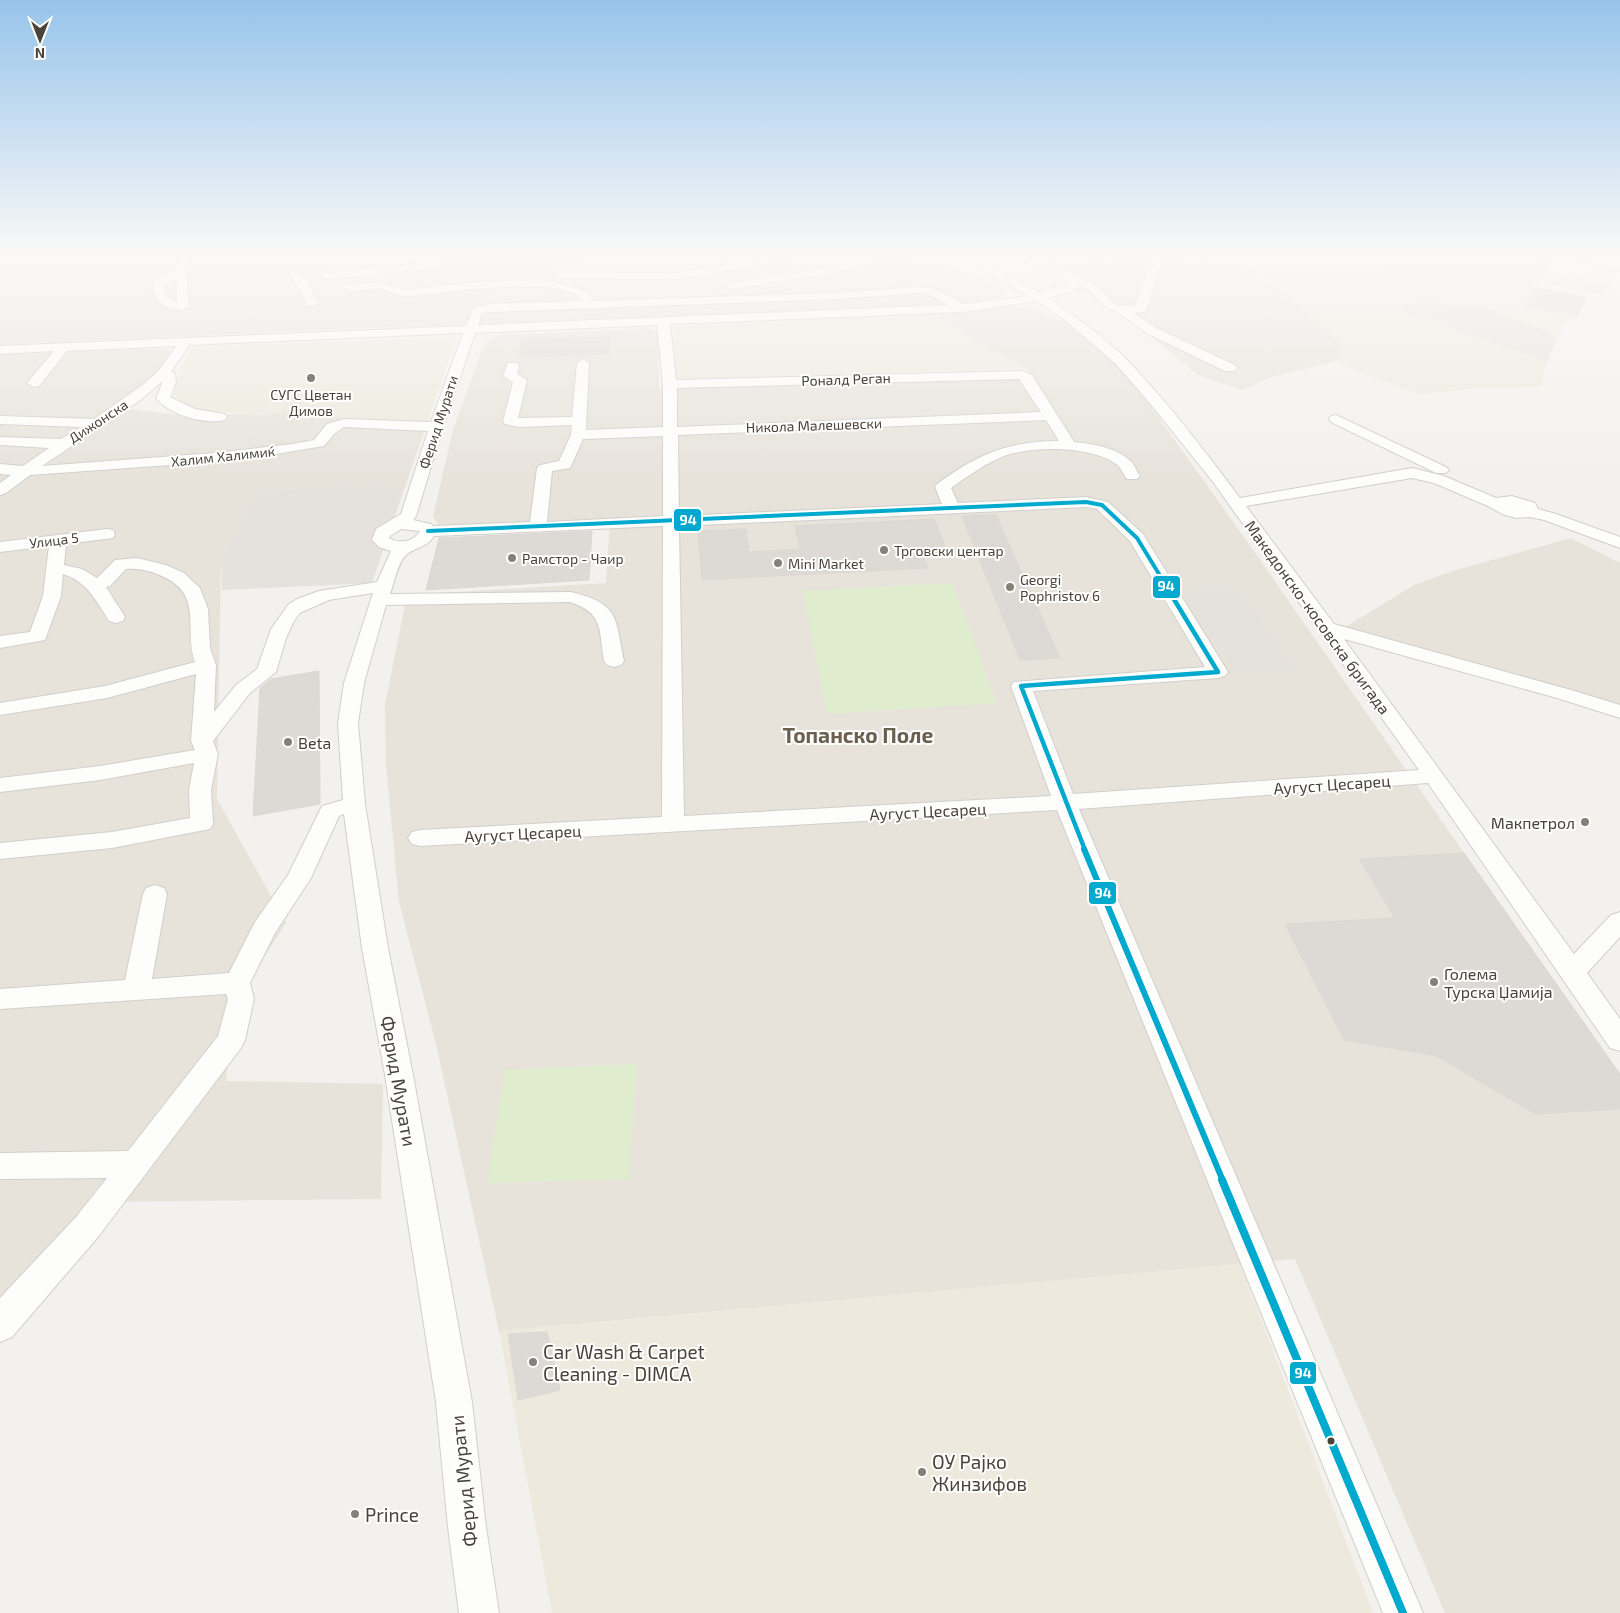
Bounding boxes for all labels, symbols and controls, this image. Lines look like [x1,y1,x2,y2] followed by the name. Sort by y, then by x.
[15,15,65,65] north arrow
[35,45,45,62] text: N
[801,369,891,389] street label: Роналд Реган
[305,372,317,384] marker: СУГС Цветан Димов
[415,373,461,471] street label: Ферид Мурати
[270,386,352,419] place label: СУГС Цветан Димов
[65,396,131,446] street label: Дижонска
[746,414,882,436] street label: Никола Малешевски
[170,442,276,470] street label: Халим Халимиќ
[673,508,702,532] line badge: 94
[679,511,697,528] text: 94
[1241,516,1395,718] street label: Македонско-косовска бригада
[28,529,80,551] street label: Улица 5
[894,542,1004,559] place label: Трговски центар
[878,544,890,556] marker: Трговски центар
[522,550,624,567] place label: Рамстор - Чаир
[506,552,518,564] marker: Рамстор - Чаир
[788,555,864,572] place label: Mini Market
[772,557,784,569] marker: Mini Market
[1020,571,1100,604] place label: Georgi Pophristov 6
[1152,575,1181,599] line badge: 94
[1157,577,1175,594] text: 94
[1004,581,1016,593] marker: Georgi Pophristov 6
[783,722,934,747] district label: Топанско Поле
[298,733,331,752] place label: Beta
[282,736,294,748] marker: Beta
[1273,770,1391,799] street label: Аугуст Цесарец
[869,798,987,825] street label: Аугуст Цесарец
[1491,813,1575,832] place label: Макпетрол
[1579,816,1591,828] marker: Макпетрол
[464,820,582,847] street label: Аугуст Цесарец
[1088,881,1117,905] line badge: 94
[1094,884,1112,901] text: 94
[1444,964,1553,1002] place label: Голема Турска Џамија
[1428,976,1440,988] marker: Голема Турска Џамија
[375,1014,422,1148] street label: Ферид Мурати
[543,1340,705,1385] place label: Car Wash & Carpet Cleaning - DIMCA
[527,1356,539,1368] marker: Car Wash & Carpet Cleaning - DIMCA
[1289,1361,1317,1385] line badge: 94
[1294,1364,1312,1381] text: 94
[445,1414,482,1548] street label: Ферид Мурати
[1326,1436,1336,1446] unlabelled marker
[932,1450,1027,1495] place label: ОУ Рајко Жинзифов
[916,1466,928,1478] marker: ОУ Рајко Жинзифов
[365,1503,419,1526] place label: Prince
[349,1508,361,1520] marker: Prince

